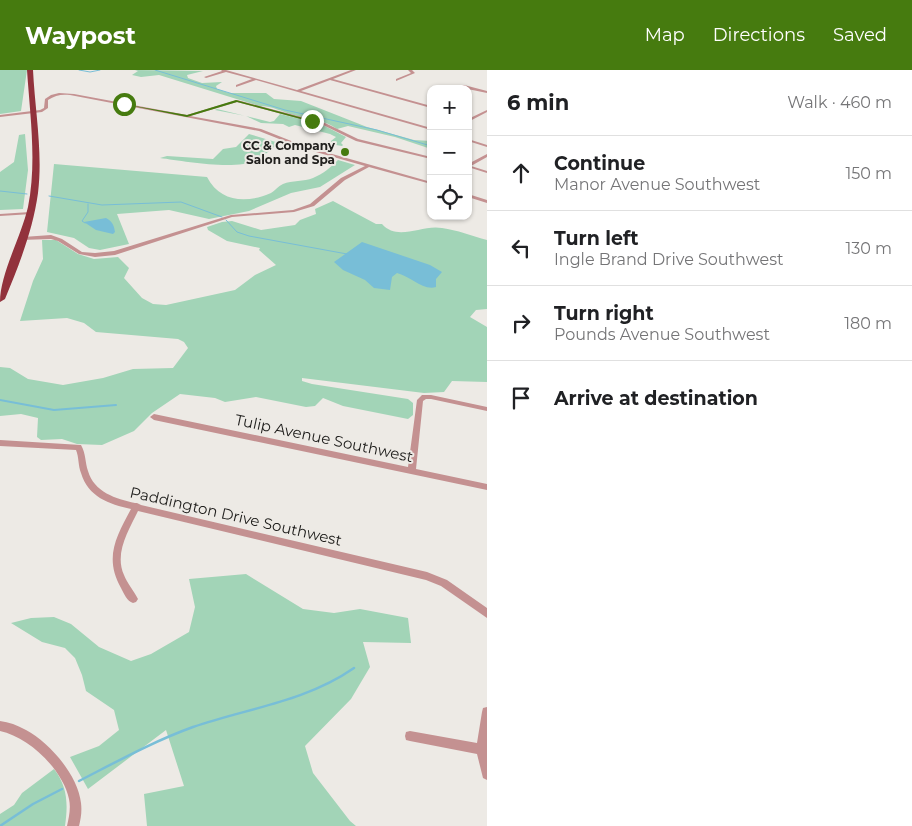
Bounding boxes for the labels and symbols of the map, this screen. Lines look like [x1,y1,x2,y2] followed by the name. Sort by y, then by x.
[113,93,136,116] route start
[301,110,324,133] route end
[243,138,336,167] place label: CC & Company Salon and Spa
[339,146,351,158] marker: CC & Company Salon and Spa
[233,410,415,466] street label: Tulip Avenue Southwest
[128,482,344,550] street label: Paddington Drive Southwest

